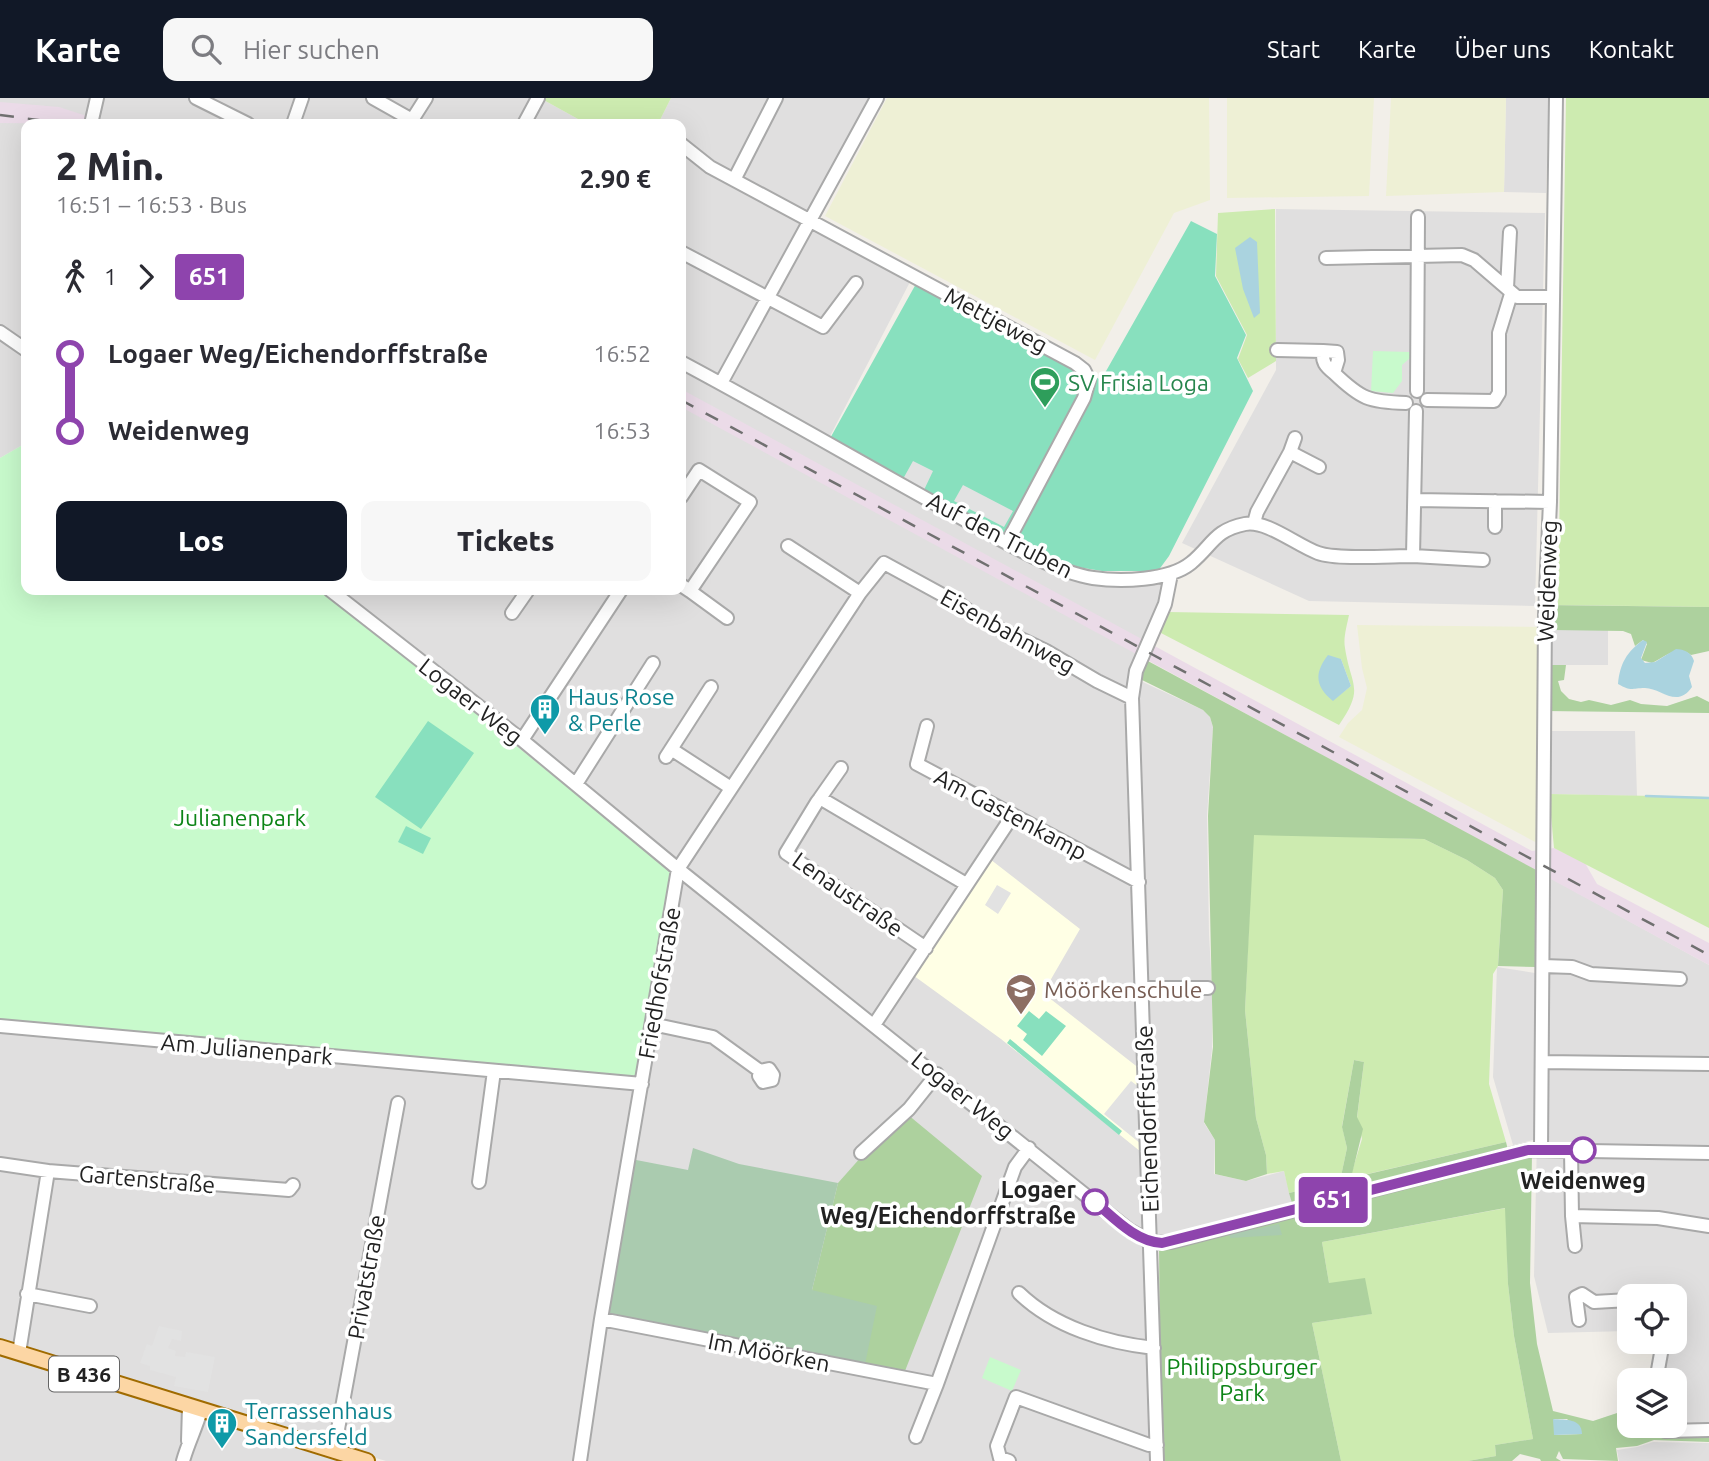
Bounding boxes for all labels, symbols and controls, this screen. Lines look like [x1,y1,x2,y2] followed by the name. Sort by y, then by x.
[163,18,653,81] search box
[187,30,225,68] icon: search
[35,31,121,68] text: Karte
[243,35,380,64] text: Hier suchen
[1267,36,1320,63] text: Start
[1358,36,1417,63] text: Karte
[1455,36,1551,63] text: Über uns
[1589,36,1674,63] text: Kontakt
[56,145,163,187] text: 2 Min.
[580,164,651,193] text: 2.90 €
[56,192,247,217] text: 16:51 – 16:53 · Bus
[56,258,94,296] icon: walk
[127,258,165,296] icon: forward
[189,263,230,290] text: 651
[104,264,117,289] text: 1
[940,282,1052,358] street label: Mettjeweg
[108,339,488,368] text: Logaer Weg/Eichendorffstraße
[593,341,651,366] text: 16:52
[1028,365,1062,409] sports icon: SV Frisia Loga
[1068,370,1209,395] place label: SV Frisia Loga
[108,416,250,445] text: Weidenweg
[593,418,651,443] text: 16:53
[923,488,1077,582] street label: Auf den Truben
[56,501,347,581] button: Los
[361,501,651,581] button: Tickets
[1532,519,1562,643] street label: Weidenweg
[937,584,1079,678] street label: Eisenbahnweg
[415,653,527,749] street label: Logaer Weg
[568,684,675,735] place label: Haus Rose & Perle
[528,692,562,736] building icon: Haus Rose & Perle
[931,763,1091,865] street label: Am Gastenkamp
[174,805,307,830] park label: Julianenpark
[788,847,908,941] street label: Lenaustraße
[633,905,685,1061] street label: Friedhofstraße
[1004,972,1038,1016] school or university icon: Möörkenschule
[1044,977,1202,1002] place label: Möörkenschule
[1131,1025,1163,1213] street label: Eichendorffstraße
[160,1029,334,1069] street label: Am Julianenpark
[907,1046,1019,1144] street label: Logaer Weg
[1570,1137,1596,1163] marker: Weidenweg
[78,1161,216,1197] street label: Gartenstraße
[1520,1168,1646,1193] place label: Weidenweg
[820,1177,1077,1228] place label: Logaer Weg/Eichendorffstraße
[1293,1177,1373,1223] line badge: 651
[1313,1186,1353,1213] text: 651
[1082,1189,1108,1215] marker: Logaer Weg/Eichendorffstraße
[343,1213,389,1341] street label: Privatstraße
[1617,1284,1687,1438] map controls
[1617,1284,1687,1354] button: locate
[706,1328,832,1376] street label: Im Möörken
[1167,1354,1318,1405] park label: Philippsburger Park
[49,1356,119,1392] road number: B 436
[1617,1368,1687,1438] button: layers
[245,1398,392,1449] place label: Terrassenhaus Sandersfeld
[205,1406,239,1450] building icon: Terrassenhaus Sandersfeld

